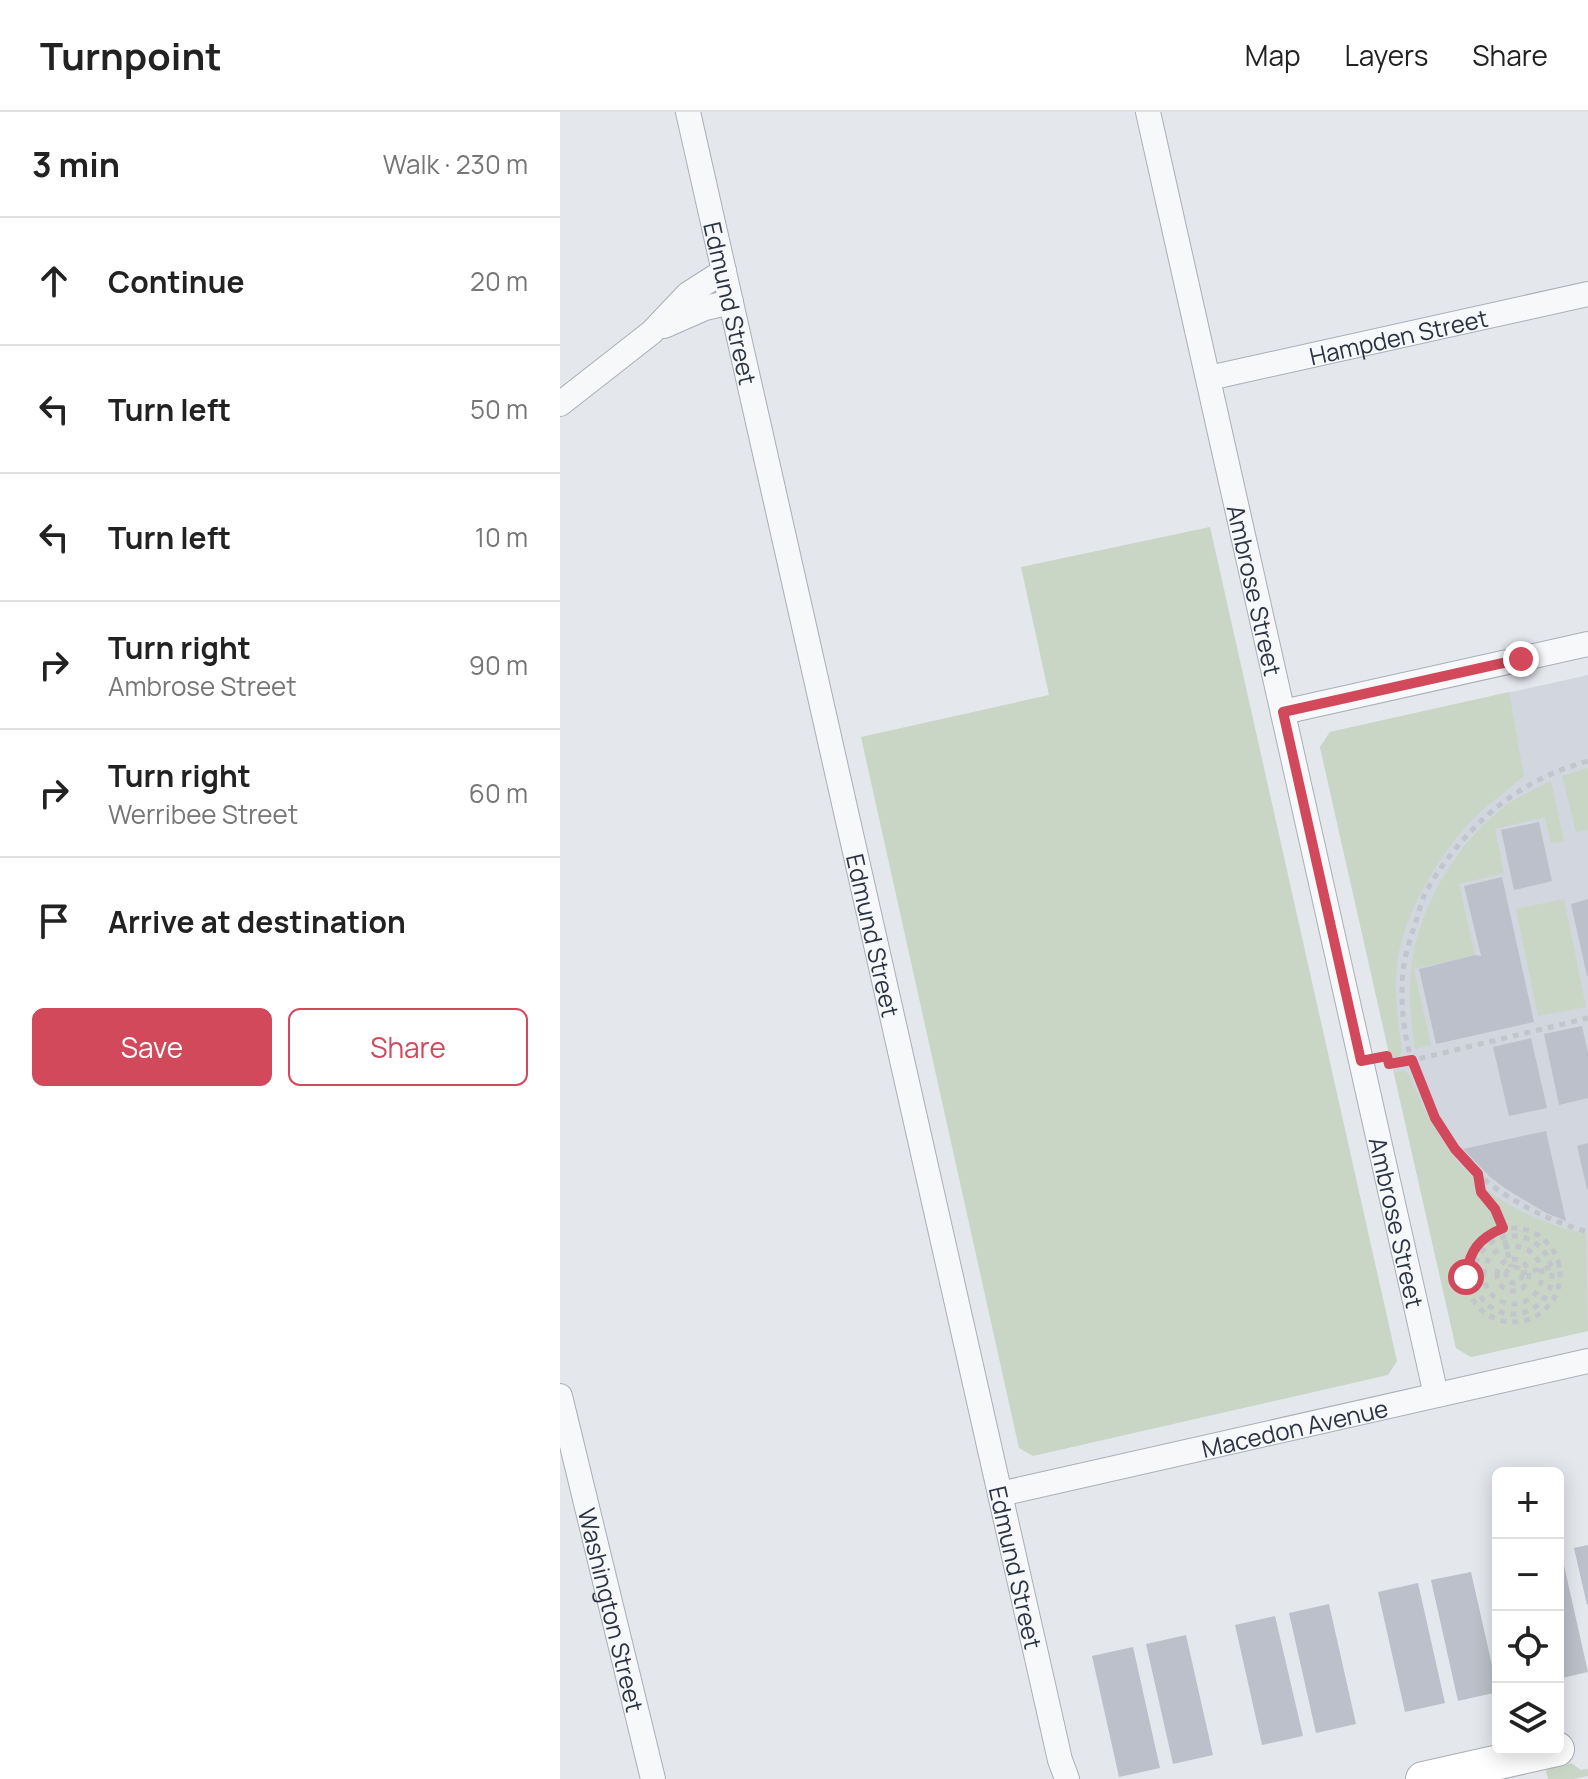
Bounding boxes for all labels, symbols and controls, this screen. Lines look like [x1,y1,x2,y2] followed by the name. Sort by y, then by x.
[40,29,222,81] text: Turnpoint
[1245,36,1301,74] text: Map
[1345,36,1428,74] text: Layers
[1472,36,1548,74] text: Share
[32,141,120,187] text: 3 min
[383,146,528,182] text: Walk · 230 m
[697,218,766,388] street label: Edmund Street
[32,259,76,303] icon: ahead
[108,261,244,302] text: Continue
[470,263,528,299] text: 20 m
[1306,300,1491,372] street label: Hampden Street
[32,387,76,431] icon: left
[108,389,231,430] text: Turn left
[470,391,528,427] text: 50 m
[1220,501,1291,679] street label: Ambrose Street
[32,515,76,559] icon: left
[108,517,231,558] text: Turn left
[475,519,528,555] text: 10 m
[108,627,251,668] text: Turn right
[1503,641,1539,677] route end
[32,643,76,687] icon: right
[469,647,528,683] text: 90 m
[108,668,297,704] text: Ambrose Street
[108,755,251,796] text: Turn right
[32,771,76,815] icon: right
[469,775,528,811] text: 60 m
[108,796,298,832] text: Werribee Street
[839,851,908,1020] street label: Edmund Street
[32,899,76,943] icon: arrive
[108,901,406,942] text: Arrive at destination
[32,1008,272,1086] button: Save
[288,1008,528,1086] button: Share
[1362,1134,1432,1311] street label: Ambrose Street
[1448,1259,1484,1295] route start
[1198,1390,1391,1464] street label: Macedon Avenue
[1492,1467,1564,1755] map controls
[1492,1467,1564,1539] button: +
[982,1483,1051,1652] street label: Edmund Street
[571,1505,653,1715] street label: Washington Street
[1492,1539,1564,1611] button: −
[1492,1611,1564,1683] button: locate
[1492,1683,1564,1755] button: layers

